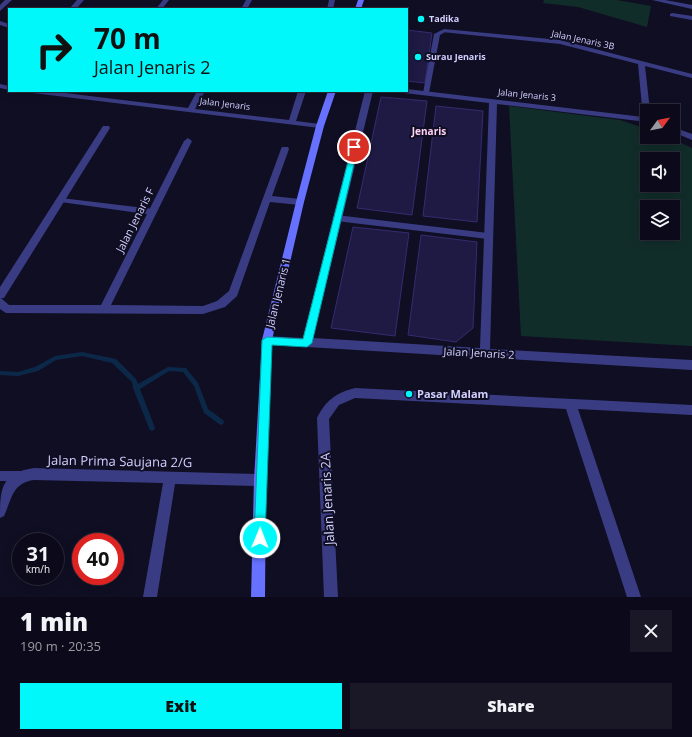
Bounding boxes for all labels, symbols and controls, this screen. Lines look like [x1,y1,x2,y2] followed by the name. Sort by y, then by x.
[429,12,459,25] place label: Tadika
[416,14,426,24] marker: Tadika
[94,19,161,57] text: 70 m
[28,24,80,76] icon: right
[549,26,616,53] street label: Jalan Jenaris 3B
[426,50,486,63] place label: Surau Jenaris
[413,52,423,62] marker: Surau Jenaris
[94,55,211,79] text: Jalan Jenaris 2
[496,85,557,104] street label: Jalan Jenaris 3
[198,94,251,113] street label: Jalan Jenaris
[640,104,680,144] north arrow
[640,104,680,240] map controls
[411,124,446,138] district label: Jenaris
[337,130,371,164] pin
[343,136,365,158] icon: arrive
[640,152,680,192] button: sound
[111,185,157,256] street label: Jalan Jenaris F
[640,200,680,240] button: layers
[261,257,293,330] street label: Jalan Jenaris 1
[442,343,515,362] street label: Jalan Jenaris 2
[417,386,488,401] place label: Pasar Malam
[404,389,414,399] marker: Pasar Malam
[46,451,192,471] street label: Jalan Prima Saujana 2/G
[316,452,339,548] street label: Jalan Jenaris 2A
[239,517,281,559] position arrow
[72,533,124,585] speed limit sign: 40
[27,540,49,567] text: 31
[26,562,50,576] text: km/h
[20,605,88,638] text: 1 min
[630,610,672,652] button: close
[20,637,101,655] text: 190 m · 20:35
[20,683,342,729] button: Exit
[350,683,672,729] button: Share

